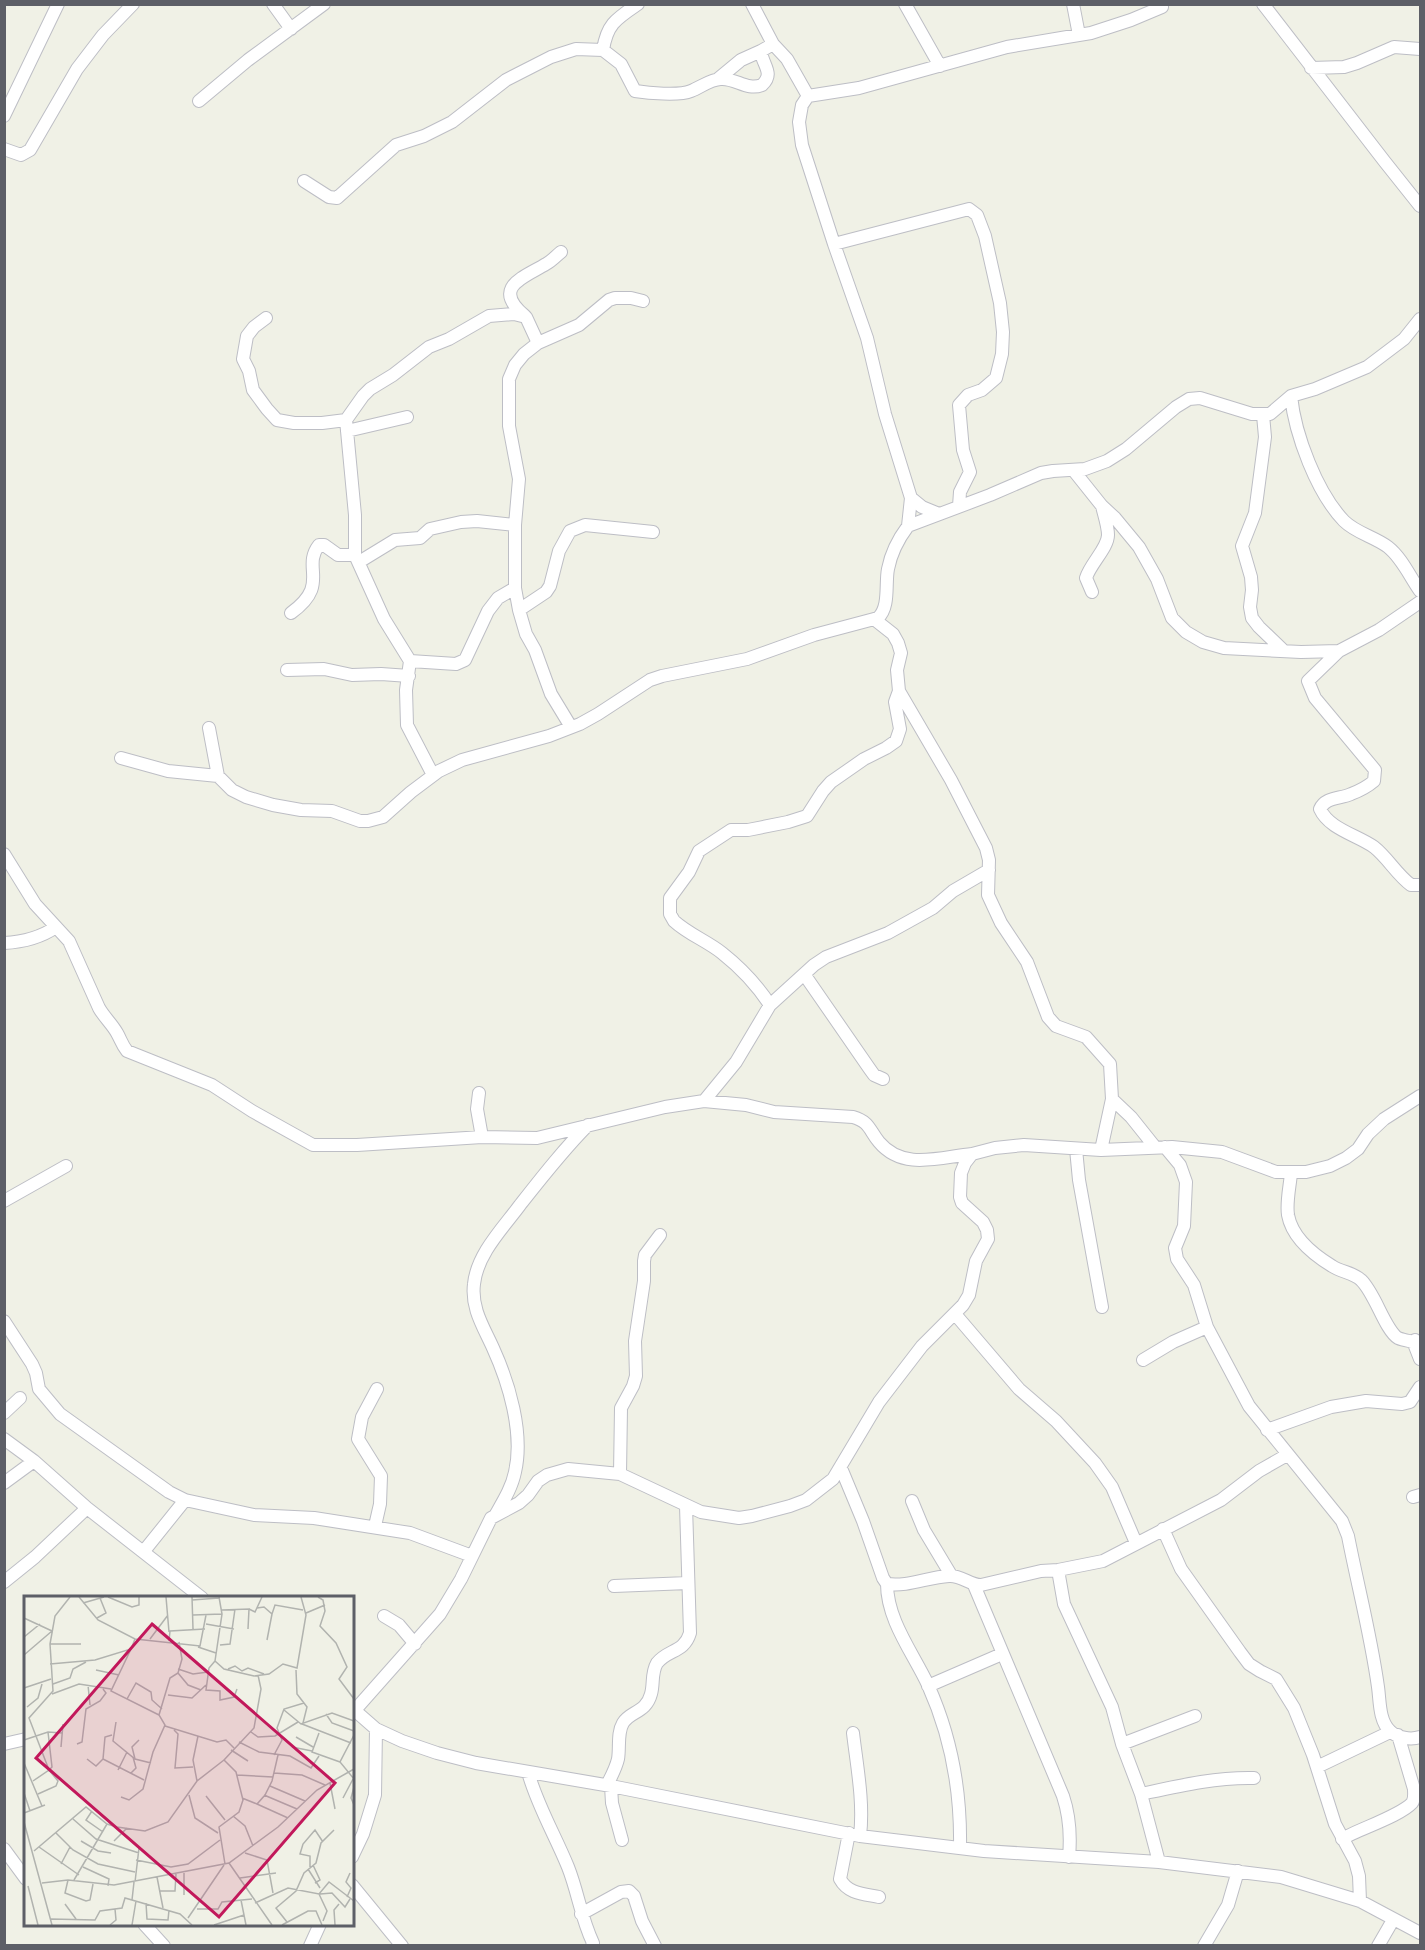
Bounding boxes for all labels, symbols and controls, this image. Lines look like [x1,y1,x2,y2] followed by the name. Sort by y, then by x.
[24,1596,354,1926] inset map

